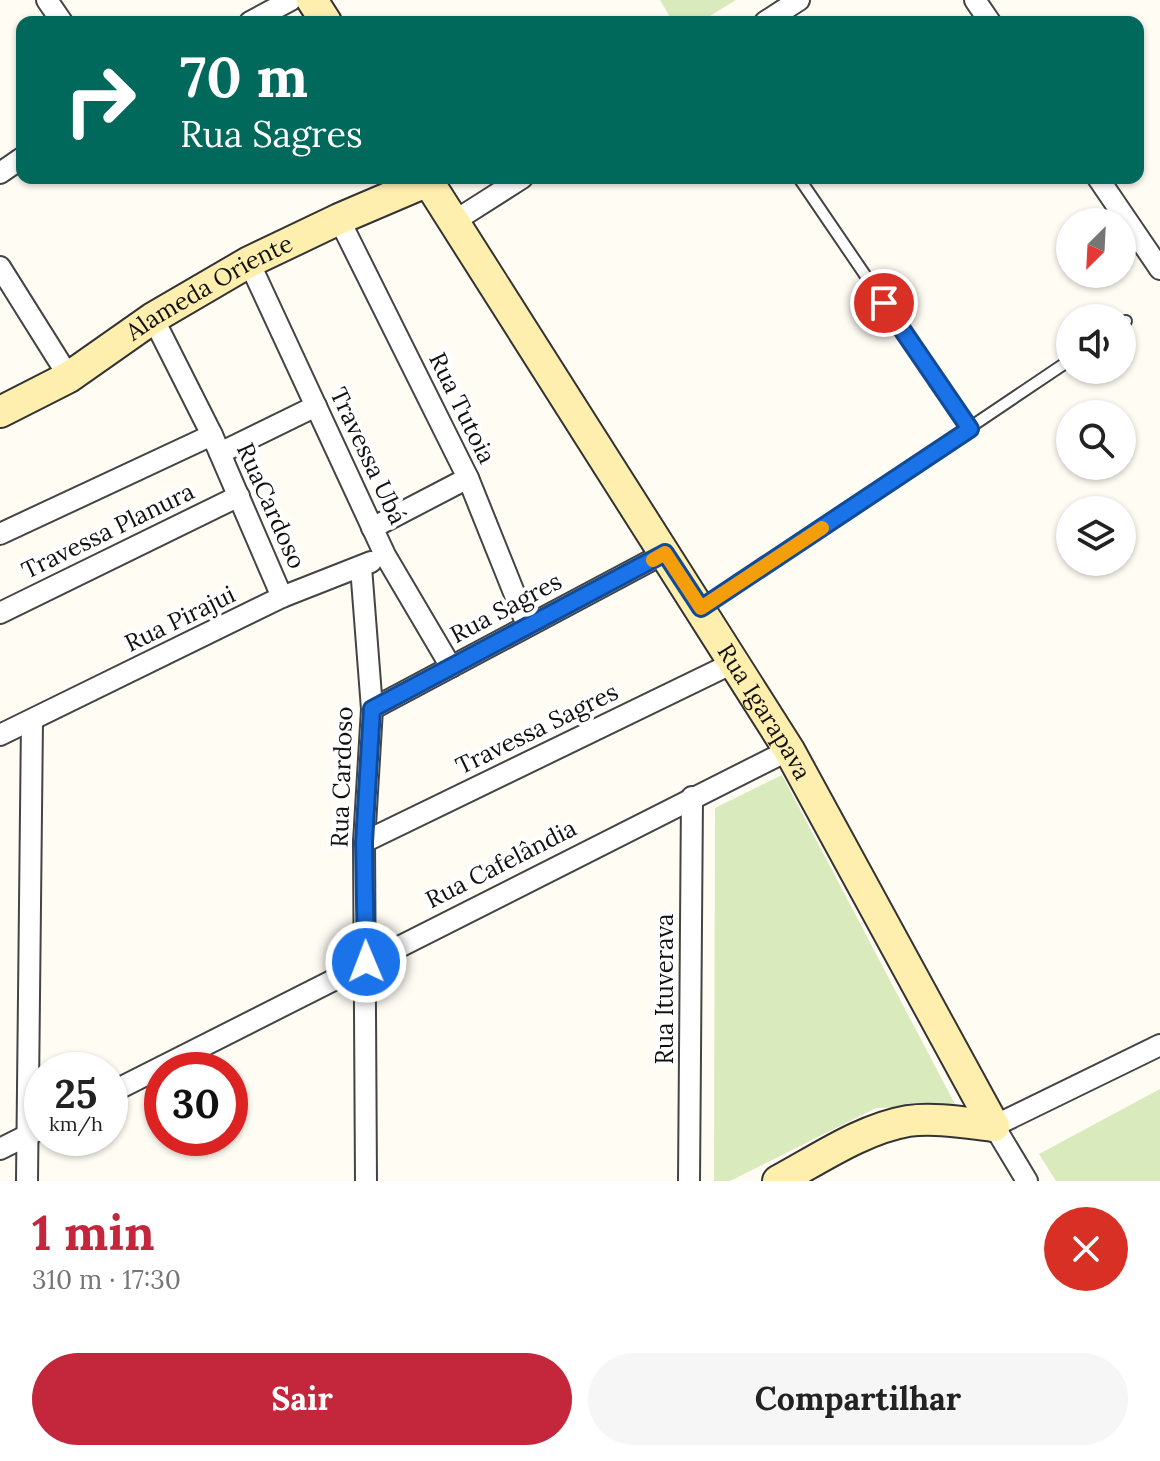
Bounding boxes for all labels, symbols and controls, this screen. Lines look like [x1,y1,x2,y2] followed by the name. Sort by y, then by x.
[180,41,308,112] text: 70 m
[48,48,152,152] icon: right
[180,111,363,157] text: Rua Sagres
[1056,208,1136,288] north arrow
[1056,208,1136,576] map controls
[119,228,297,348] street label: Alameda Oriente
[850,269,918,337] pin
[862,281,906,325] icon: arrive
[1056,304,1136,384] button: sound
[422,347,503,468] street label: Rua Tutoia
[323,382,414,529] street label: Travessa Ubá
[1056,400,1136,480] button: search
[230,438,313,574] street label: RuaCardoso
[16,475,199,586] street label: Travessa Planura
[1056,496,1136,576] button: layers
[445,565,567,650] street label: Rua Sagres
[119,578,240,659] street label: Rua Pirajui
[710,638,818,785] street label: Rua Igarapava
[451,676,623,781] street label: Travessa Sagres
[324,706,359,848] street label: Rua Cardoso
[420,812,581,915] street label: Rua Cafelândia
[649,914,680,1064] street label: Rua Ituverava
[324,920,408,1004] position arrow
[144,1052,248,1156] speed limit sign: 30
[55,1068,97,1119] text: 25
[49,1111,103,1136] text: km/h
[32,1202,155,1263] text: 1 min
[1044,1207,1128,1291] button: close
[32,1263,181,1296] text: 310 m · 17:30
[32,1353,572,1445] button: Sair
[588,1353,1128,1445] button: Compartilhar

